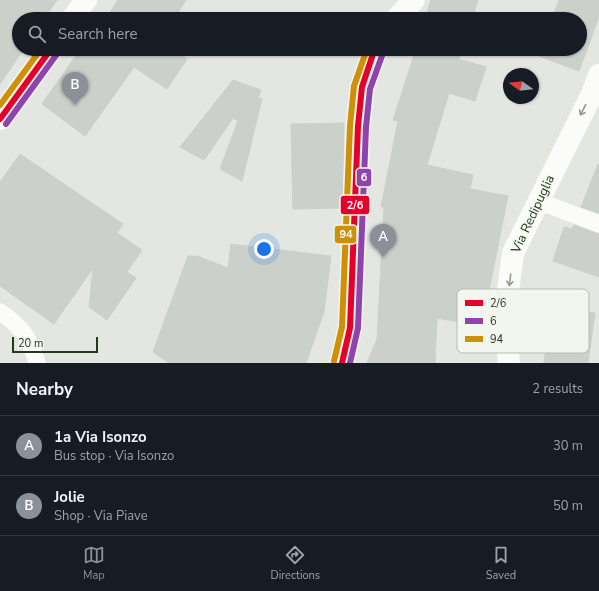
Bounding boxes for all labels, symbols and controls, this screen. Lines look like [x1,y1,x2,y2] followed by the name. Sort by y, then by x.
[12,12,587,56] search box
[26,23,48,45] icon: search
[58,24,138,44] text: Search here
[503,68,539,104] north arrow
[62,72,88,105] pin: B
[579,104,587,116] one-way arrow
[356,168,372,187] line badge: 6
[361,170,368,185] text: 6
[507,172,559,257] street label: Via Redipuglia
[340,195,370,215] line badge: 2/6
[347,198,364,213] text: 2/6
[370,224,396,257] pin: A
[334,225,357,244] line badge: 94
[339,227,353,242] text: 94
[254,239,274,259] your location
[506,273,514,286] one-way arrow
[457,289,589,353] legend
[490,296,507,311] text: 2/6
[490,314,497,329] text: 6
[490,332,504,347] text: 94
[12,335,98,354] scale bar
[18,336,43,351] text: 20 m
[16,378,73,401] text: Nearby
[532,380,583,398] text: 2 results
[54,427,147,447] text: 1a Via Isonzo
[24,437,34,455] text: A
[553,437,583,455] text: 30 m
[54,447,174,465] text: Bus stop · Via Isonzo
[54,487,85,507] text: Jolie
[25,497,33,515] text: B
[553,497,583,515] text: 50 m
[54,507,148,525] text: Shop · Via Piave
[83,544,105,583] tab: Map
[271,544,320,583] tab: Directions
[486,544,516,583] tab: Saved

